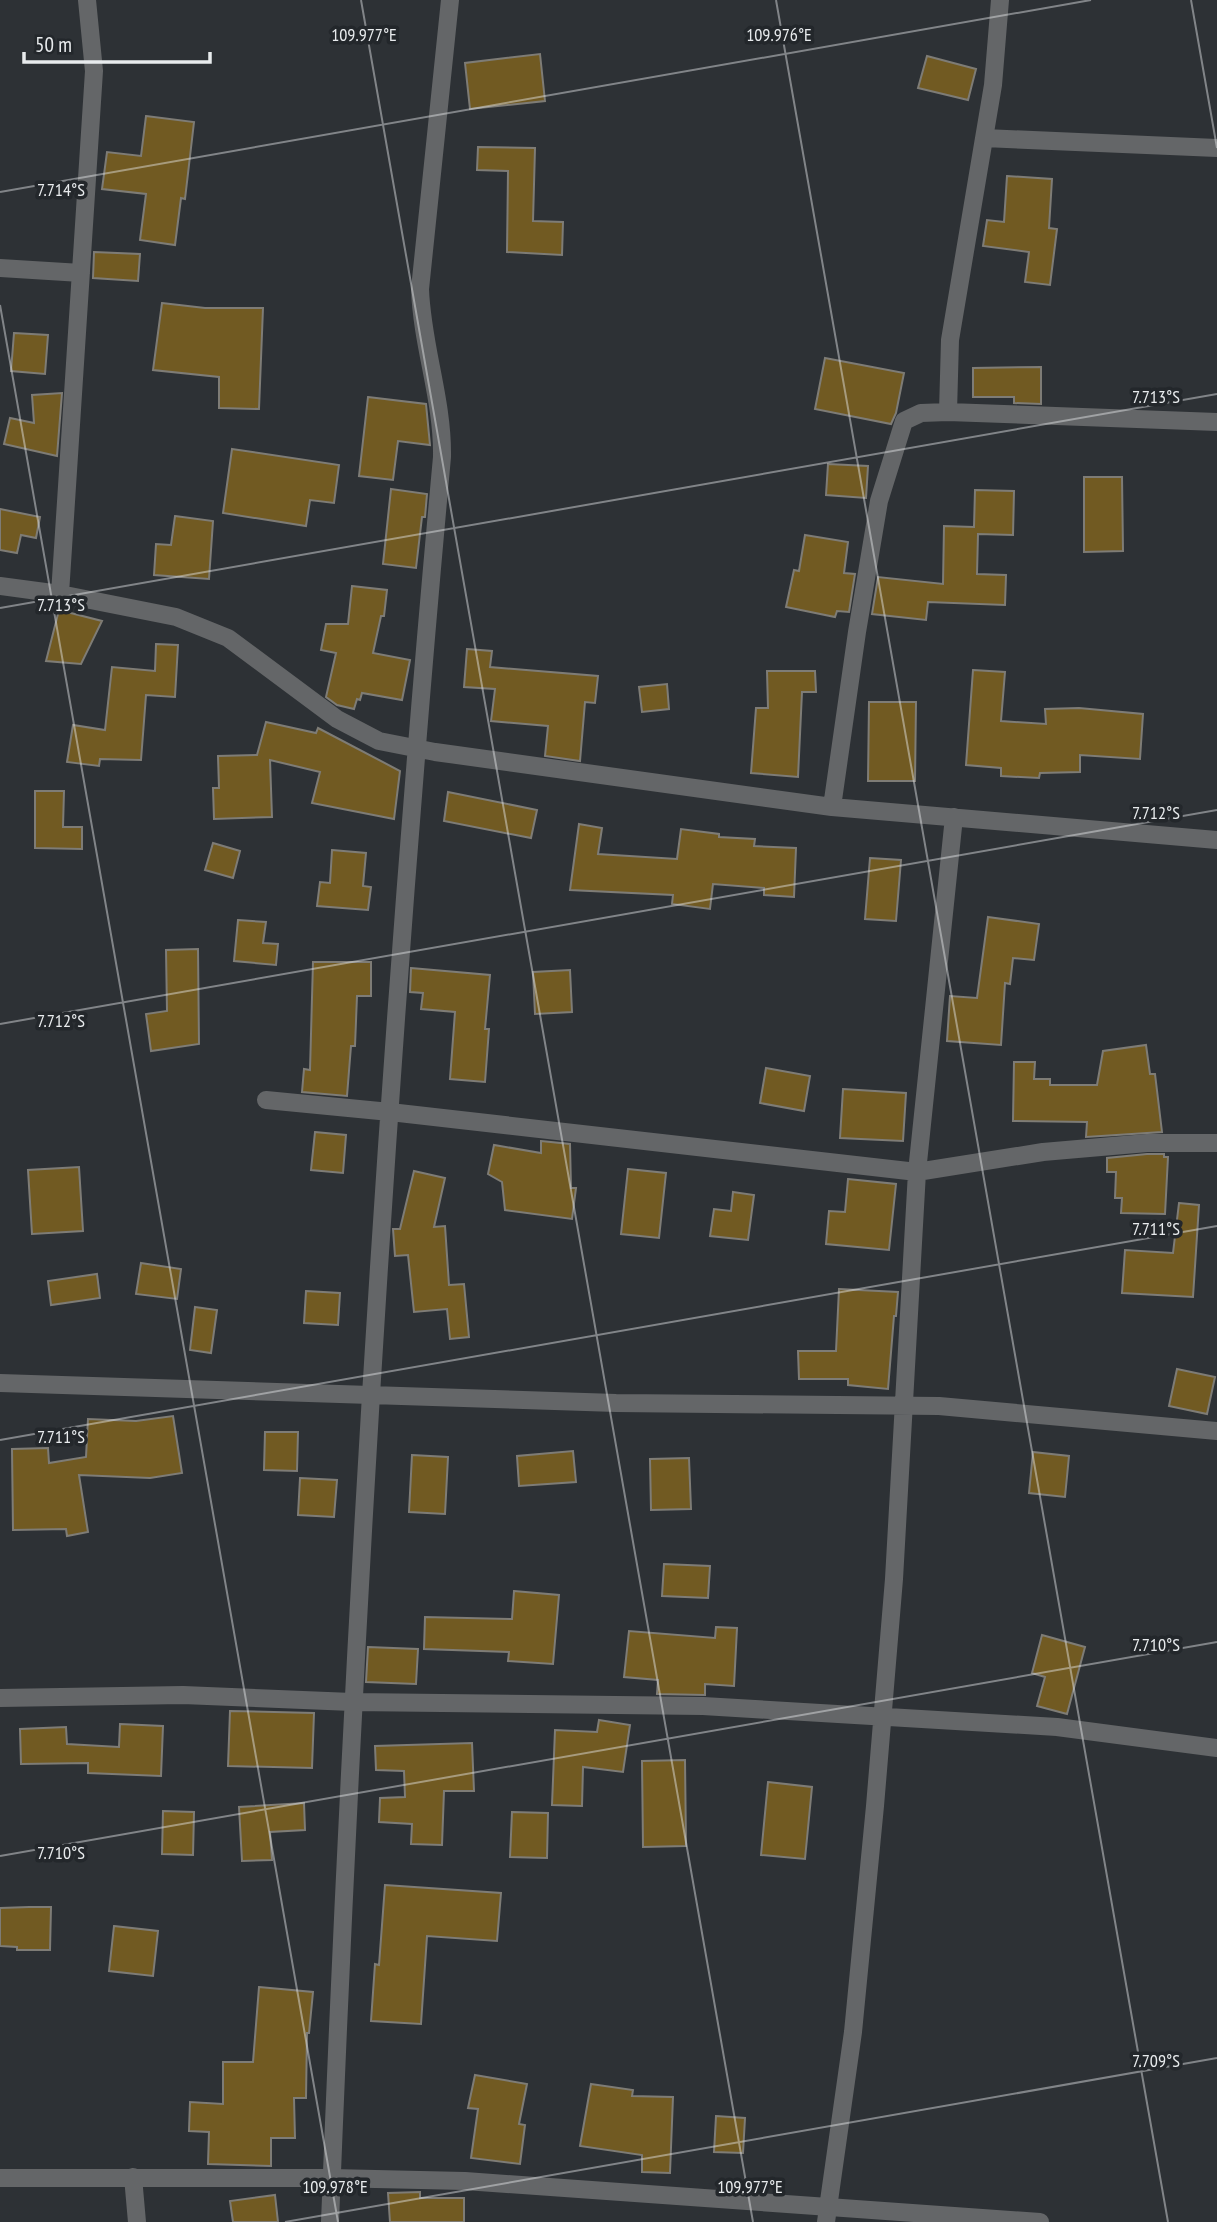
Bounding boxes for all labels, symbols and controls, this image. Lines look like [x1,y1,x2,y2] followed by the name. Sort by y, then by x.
[24,21,210,65] scale bar
[331,23,397,46] text: 109.977°E
[746,23,812,46] text: 109.976°E
[35,31,72,58] text: 50 m
[37,178,85,201] text: 7.714°S
[1132,385,1180,408] text: 7.713°S
[37,593,85,616] text: 7.713°S
[1132,801,1180,824] text: 7.712°S
[37,1009,85,1032] text: 7.712°S
[1132,1217,1180,1240] text: 7.711°S
[37,1425,85,1448] text: 7.711°S
[1132,1633,1180,1656] text: 7.710°S
[37,1841,85,1864] text: 7.710°S
[1132,2049,1180,2072] text: 7.709°S
[302,2175,368,2198] text: 109.978°E
[717,2175,783,2198] text: 109.977°E

